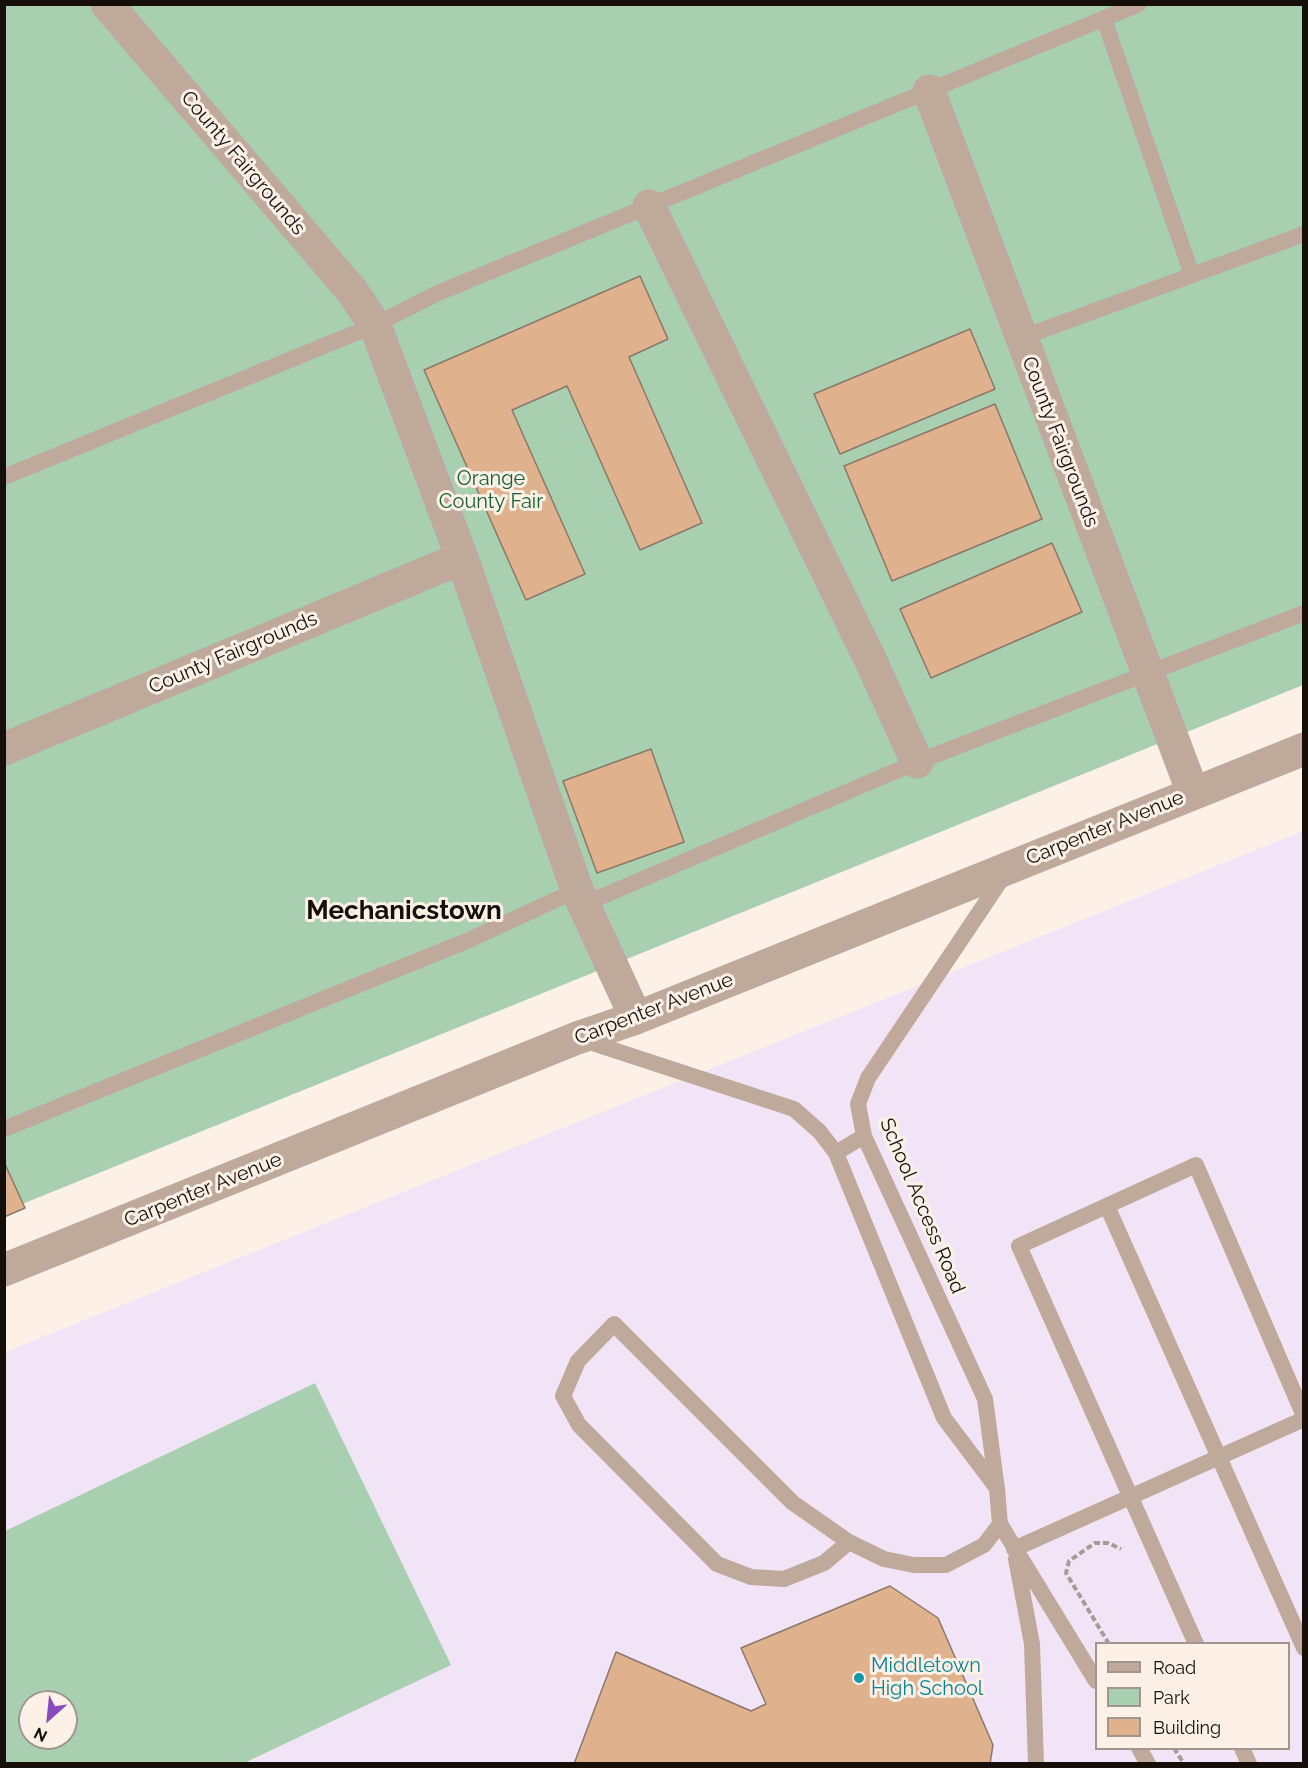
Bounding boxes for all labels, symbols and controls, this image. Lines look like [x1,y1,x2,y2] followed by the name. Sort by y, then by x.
[176,86,310,240] street label: County Fairgrounds
[1016,353,1104,531] street label: County Fairgrounds
[439,467,543,514] park label: Orange County Fair
[145,607,321,699] street label: County Fairgrounds
[1023,785,1187,871] street label: Carpenter Avenue
[306,895,502,927] district label: Mechanicstown
[571,968,737,1050] street label: Carpenter Avenue
[874,1115,970,1297] street label: School Access Road
[121,1147,285,1233] street label: Carpenter Avenue
[1095,1642,1290,1750] legend
[871,1654,983,1701] place label: Middletown High School
[1153,1657,1196,1678] text: Road
[852,1671,866,1685] marker: Middletown High School
[1153,1687,1190,1708] text: Park
[18,1690,78,1750] north arrow
[1153,1717,1221,1738] text: Building
[31,1723,50,1746] text: N

